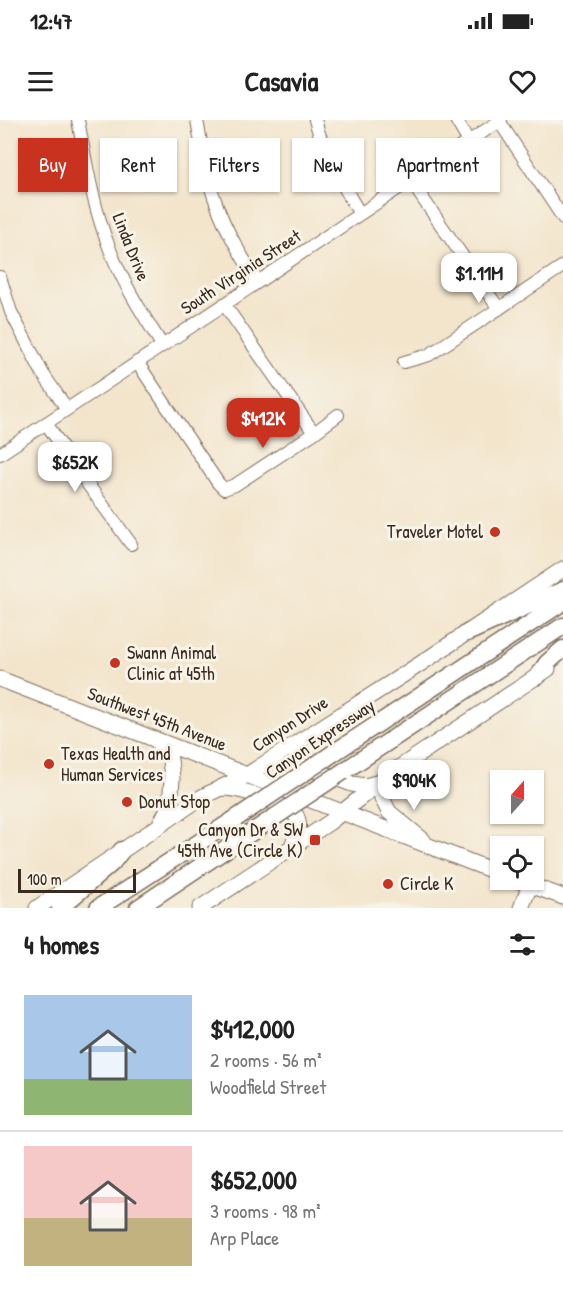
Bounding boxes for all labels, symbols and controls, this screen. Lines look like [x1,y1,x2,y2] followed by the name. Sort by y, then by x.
[30,6,73,36] text: 12:47
[245,63,318,99] text: Casavia
[24,65,57,98] icon: menu
[506,65,539,98] icon: heart
[18,138,88,192] chip: Buy
[100,138,177,192] chip: Rent
[189,138,280,192] chip: Filters
[292,138,364,192] chip: New
[376,138,500,192] chip: Apartment
[107,209,156,284] street label: Linda Drive
[176,223,306,320] street label: South Virginia Street
[430,253,528,304] pin: $1.11M
[455,259,503,286] text: $1.11M
[221,398,305,449] pin: $412K
[241,404,285,431] text: $412K
[33,442,117,493] pin: $652K
[52,448,98,475] text: $652K
[387,519,483,544] place label: Traveler Motel
[488,525,502,539] marker: Traveler Motel
[127,640,216,686] place label: Swann Animal Clinic at 45th
[108,656,122,670] marker: Swann Animal Clinic at 45th
[84,680,230,757] street label: Southwest 45th Avenue
[247,690,333,758] street label: Canyon Drive
[260,693,380,784] street label: Canyon Expressway
[61,741,170,787] place label: Texas Health and Human Services
[42,757,56,771] marker: Texas Health and Human Services
[372,760,456,811] pin: $904K
[392,766,436,793] text: $904K
[490,770,544,824] north arrow
[490,770,544,890] map controls
[139,789,210,814] place label: Donut Stop
[120,795,134,809] marker: Donut Stop
[178,817,303,863] place label: Canyon Dr & SW 45th Ave (Circle K)
[308,833,322,847] marker: Canyon Dr & SW 45th Ave (Circle K)
[490,836,544,890] button: locate
[18,866,136,894] scale bar
[27,868,62,890] text: 100 m
[400,871,454,896] place label: Circle K
[381,877,395,891] marker: Circle K
[24,927,99,962] text: 4 homes
[506,928,539,961] icon: filters
[210,1011,295,1046] text: $412,000
[72,1019,144,1091] icon: home
[210,1046,322,1073] text: 2 rooms · 56 m²
[210,1073,326,1100] text: Woodfield Street
[210,1162,297,1197] text: $652,000
[72,1170,144,1242] icon: home
[210,1197,321,1224] text: 3 rooms · 98 m²
[210,1224,279,1251] text: Arp Place

